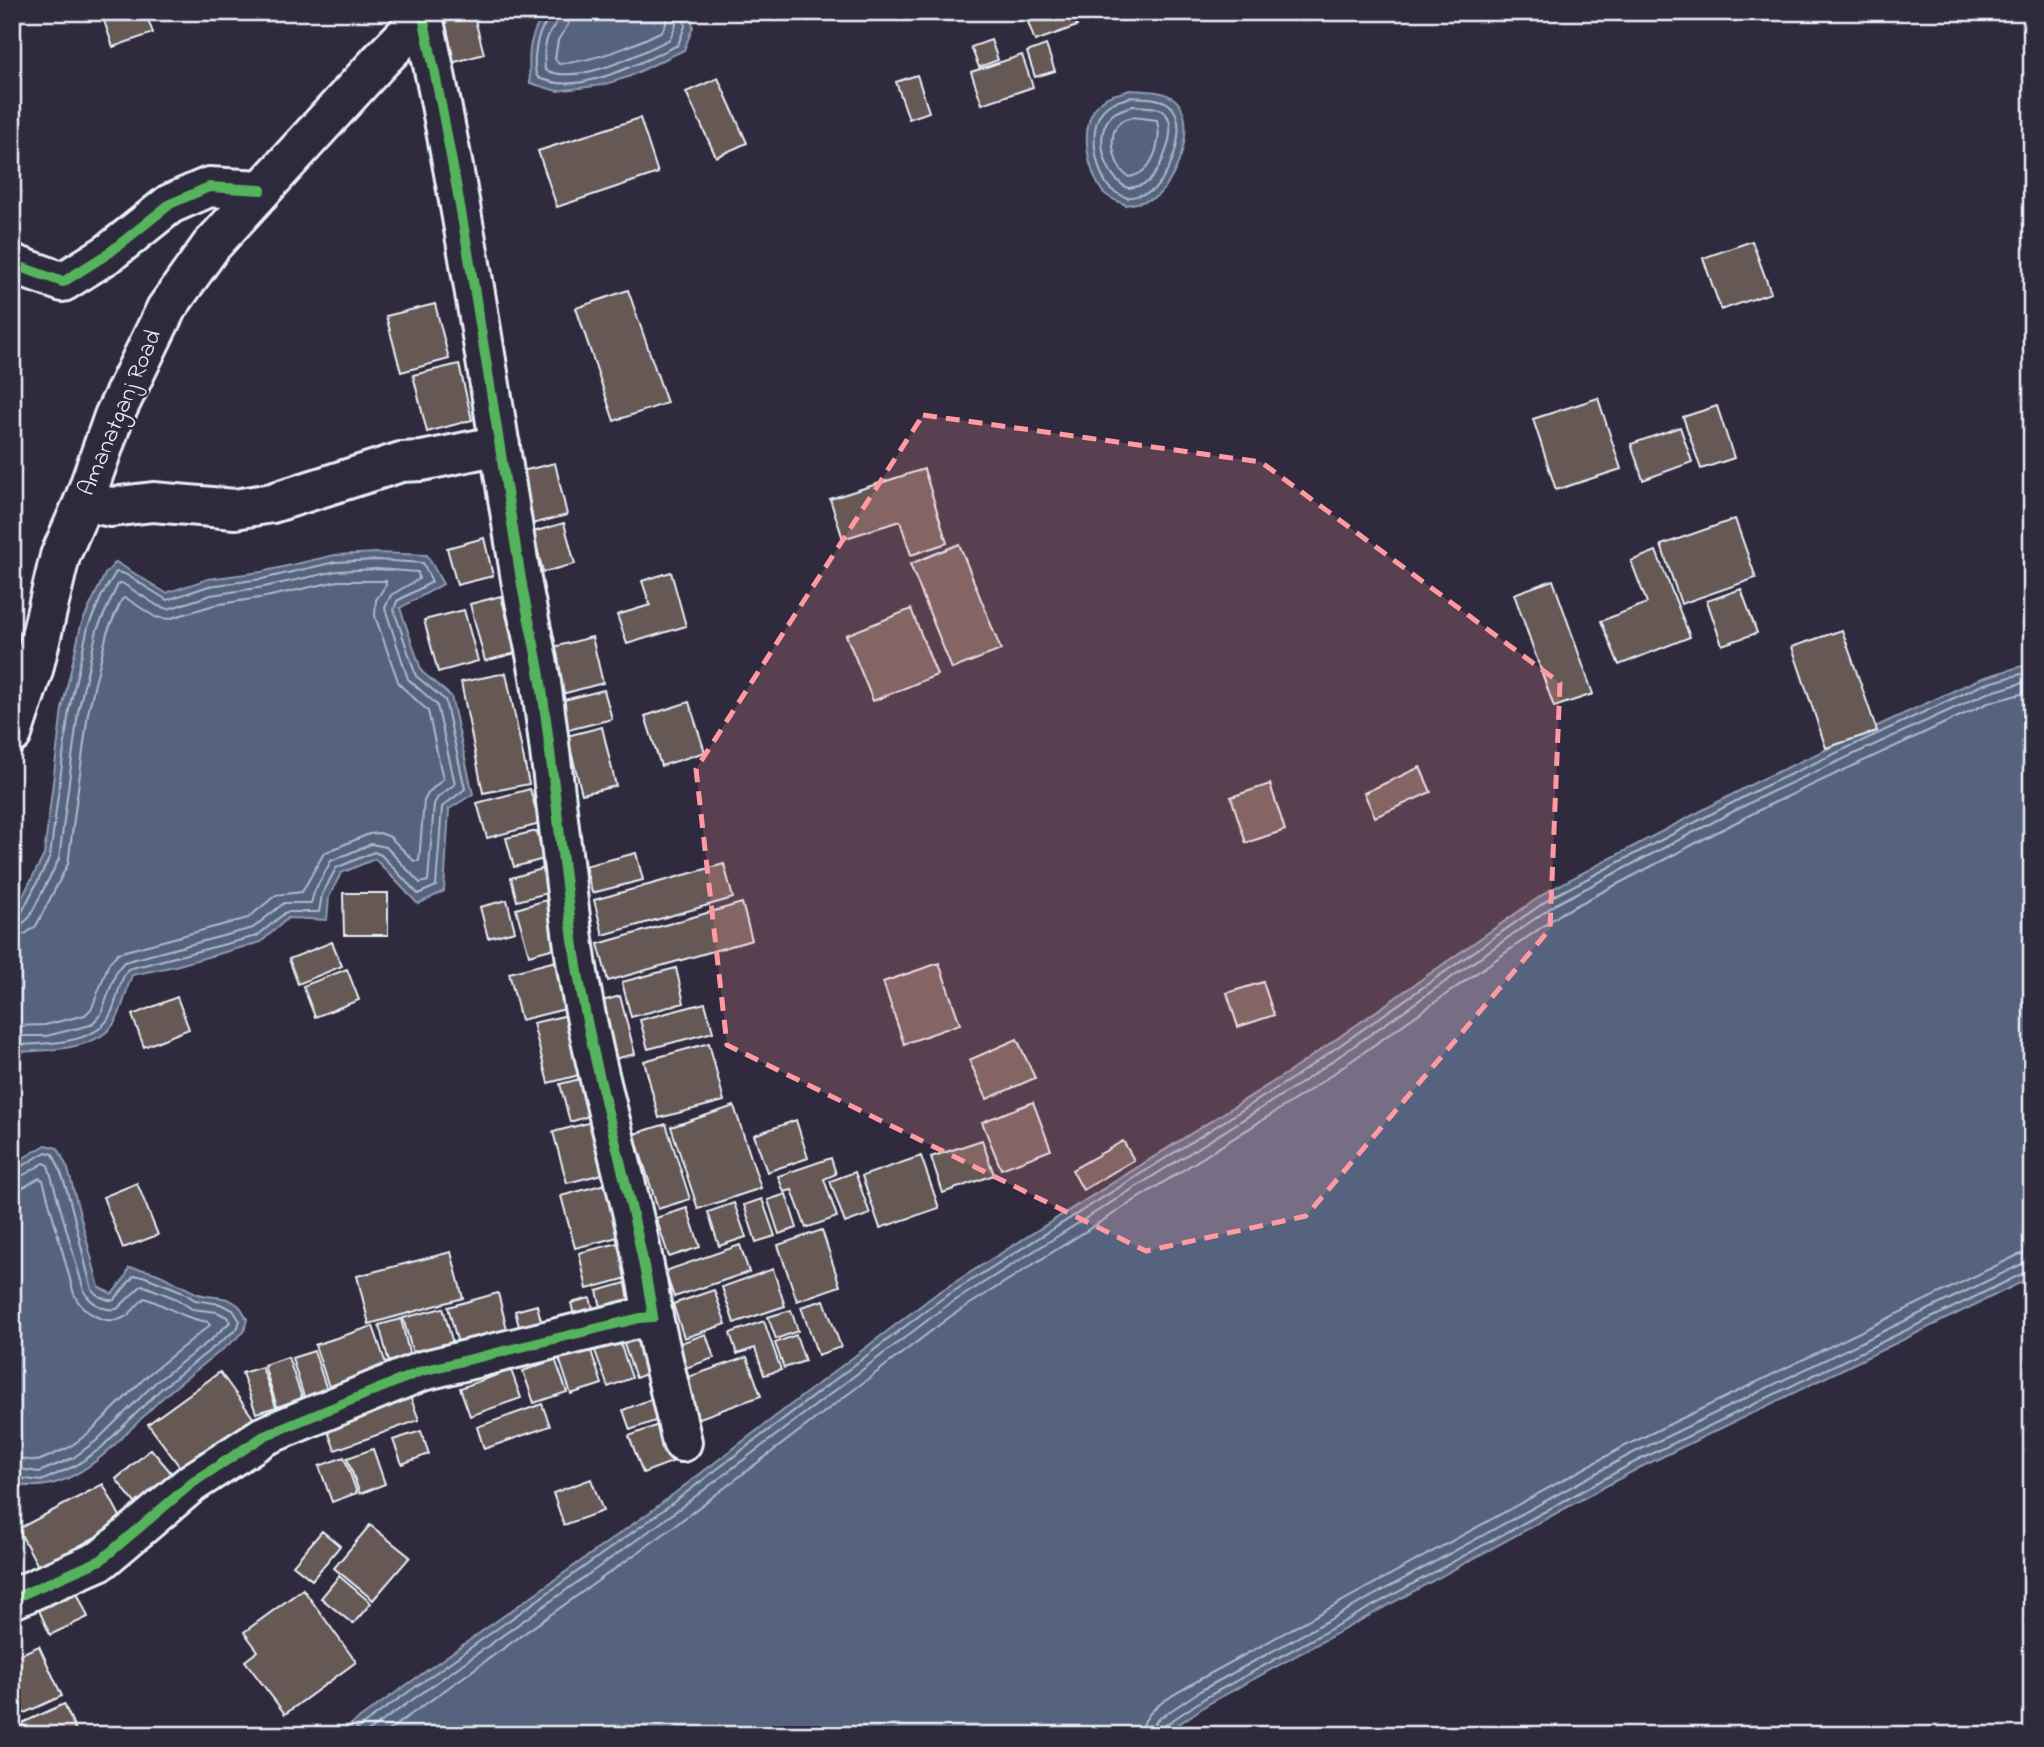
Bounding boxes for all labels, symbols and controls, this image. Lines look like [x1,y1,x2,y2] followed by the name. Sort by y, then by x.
[70,324,172,502] street label: Amanatganj Road

